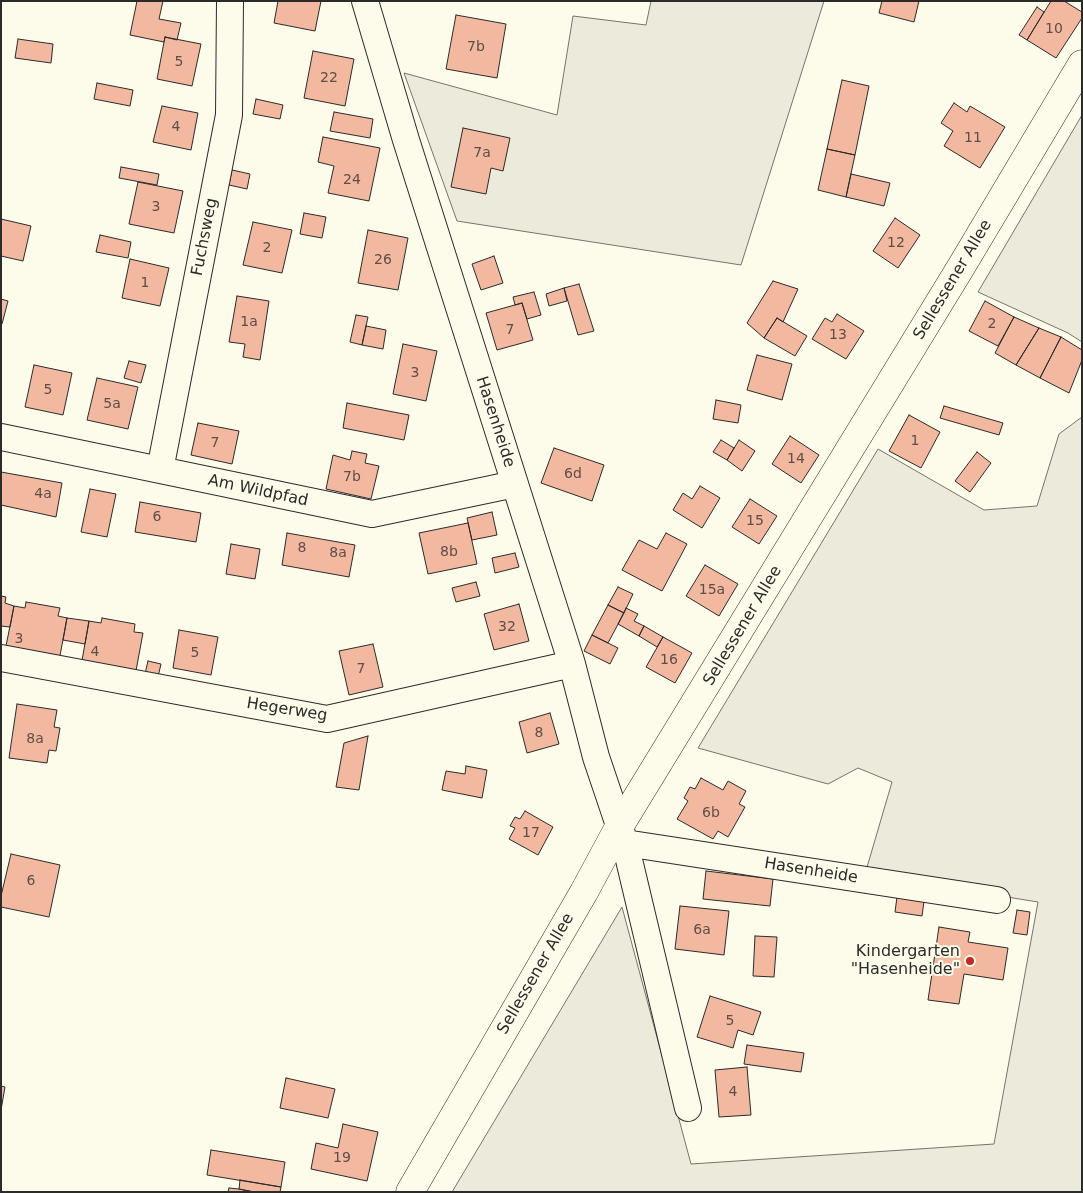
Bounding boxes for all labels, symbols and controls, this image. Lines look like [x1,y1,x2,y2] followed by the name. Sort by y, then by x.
[1045,21,1063,37] house number: 10
[467,39,485,55] house number: 7b
[175,54,183,70] house number: 5
[320,70,338,86] house number: 22
[172,119,180,135] house number: 4
[964,130,982,146] house number: 11
[473,145,491,161] house number: 7a
[343,172,361,188] house number: 24
[188,196,222,278] street label: Fuchsweg
[152,199,160,215] house number: 3
[910,217,996,343] street label: Sellessener Allee
[887,235,905,251] house number: 12
[263,240,271,256] house number: 2
[374,252,392,268] house number: 26
[141,275,149,291] house number: 1
[240,314,258,330] house number: 1a
[988,316,996,332] house number: 2
[506,322,514,338] house number: 7
[829,327,847,343] house number: 13
[411,365,419,381] house number: 3
[471,374,519,470] street label: Hasenheide
[44,382,52,398] house number: 5
[103,396,121,412] house number: 5a
[911,433,919,449] house number: 1
[211,435,219,451] house number: 7
[787,451,805,467] house number: 14
[564,466,582,482] house number: 6d
[343,469,361,485] house number: 7b
[206,471,310,511] street label: Am Wildpfad
[34,486,52,502] house number: 4a
[153,509,161,525] house number: 6
[746,513,764,529] house number: 15
[298,540,306,556] house number: 8
[440,544,458,560] house number: 8b
[329,545,347,561] house number: 8a
[700,563,786,689] street label: Sellessener Allee
[699,582,725,598] house number: 15a
[498,619,516,635] house number: 32
[15,631,23,647] house number: 3
[91,644,99,660] house number: 4
[191,645,199,661] house number: 5
[660,652,678,668] house number: 16
[357,661,365,677] house number: 7
[245,694,329,726] street label: Hegerweg
[535,725,543,741] house number: 8
[26,731,44,747] house number: 8a
[702,805,720,821] house number: 6b
[522,825,540,841] house number: 17
[763,854,859,888] street label: Hasenheide
[27,873,35,889] house number: 6
[494,910,578,1038] street label: Sellessener Allee
[693,922,711,938] house number: 6a
[851,942,960,980] place label: Kindergarten "Hasenheide"
[964,955,976,967] marker: Kindergarten "Hasenheide"
[726,1013,734,1029] house number: 5
[729,1084,737,1100] house number: 4
[333,1150,351,1166] house number: 19

